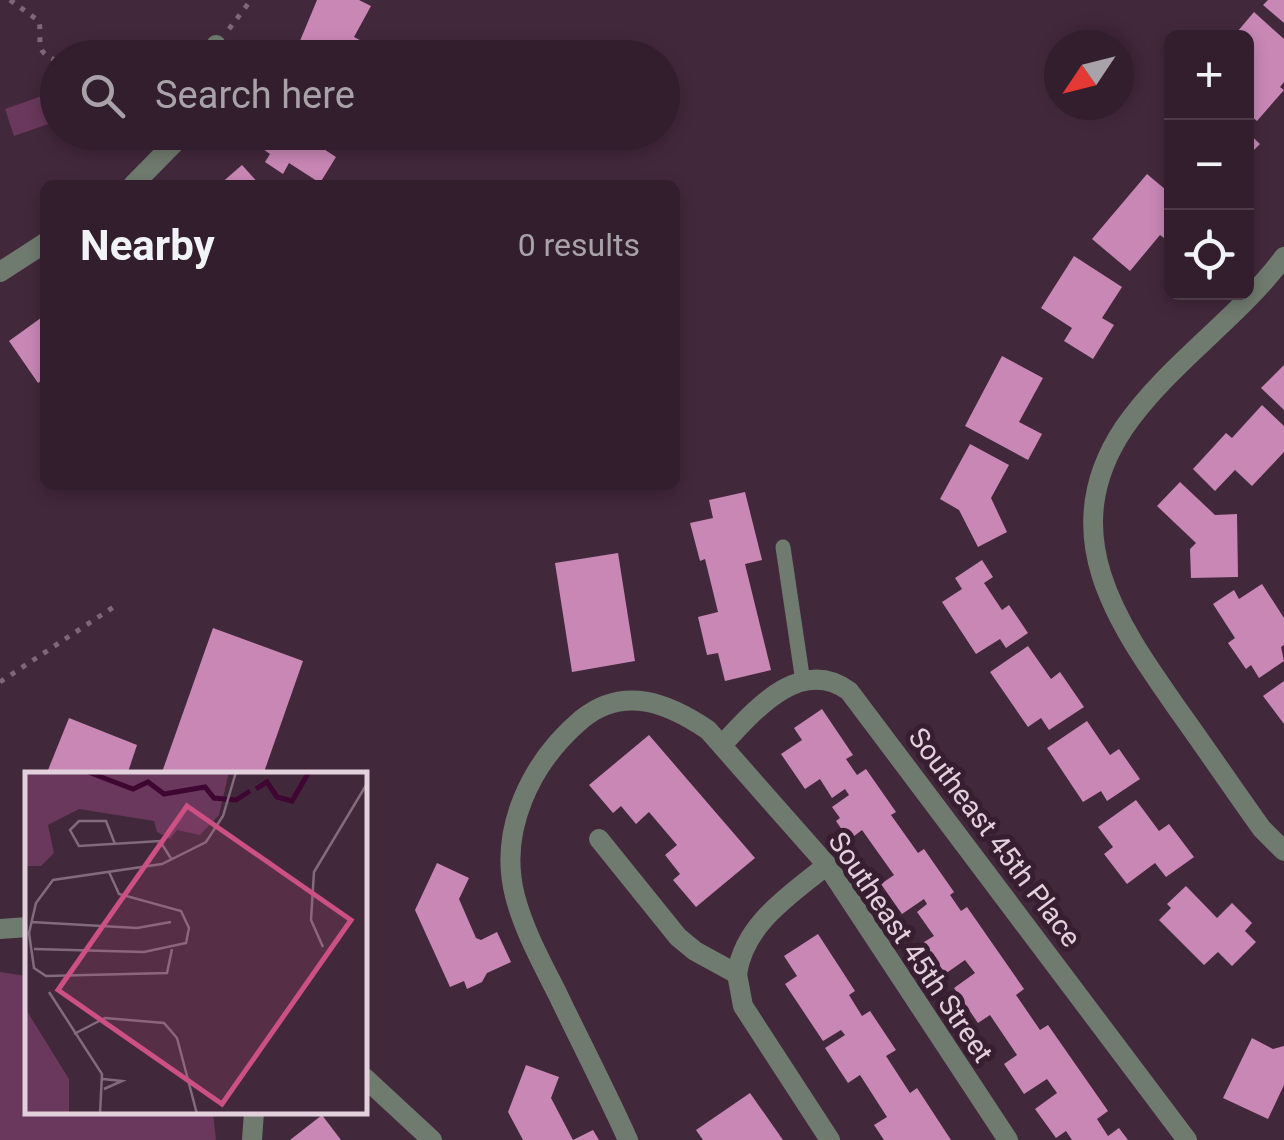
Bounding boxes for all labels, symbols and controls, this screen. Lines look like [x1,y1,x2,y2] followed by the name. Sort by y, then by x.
[1044,30,1134,120] north arrow
[1164,30,1254,300] map controls
[1164,30,1254,120] button: +
[40,40,680,150] search box
[75,68,130,123] icon: search
[155,73,355,117] text: Search here
[1164,120,1254,210] button: −
[1164,210,1254,300] button: locate
[80,221,215,270] text: Nearby
[518,226,640,264] text: 0 results
[902,721,1088,953] street label: Southeast 45th Place
[25,772,368,1115] inset map
[821,826,1000,1068] street label: Southeast 45th Street

